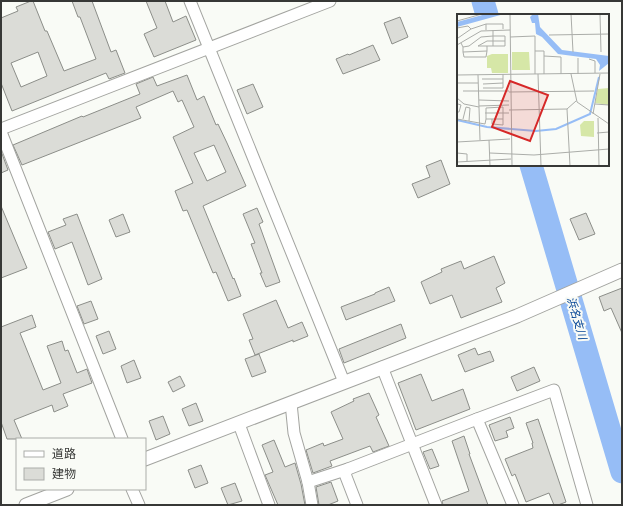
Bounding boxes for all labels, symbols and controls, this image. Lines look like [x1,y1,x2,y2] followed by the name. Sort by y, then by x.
[457,14,609,166] inset map
[564,295,590,342] water label: 浜名支川
[16,438,146,490] legend
[52,446,76,461] text: 道路
[52,466,76,481] text: 建物

